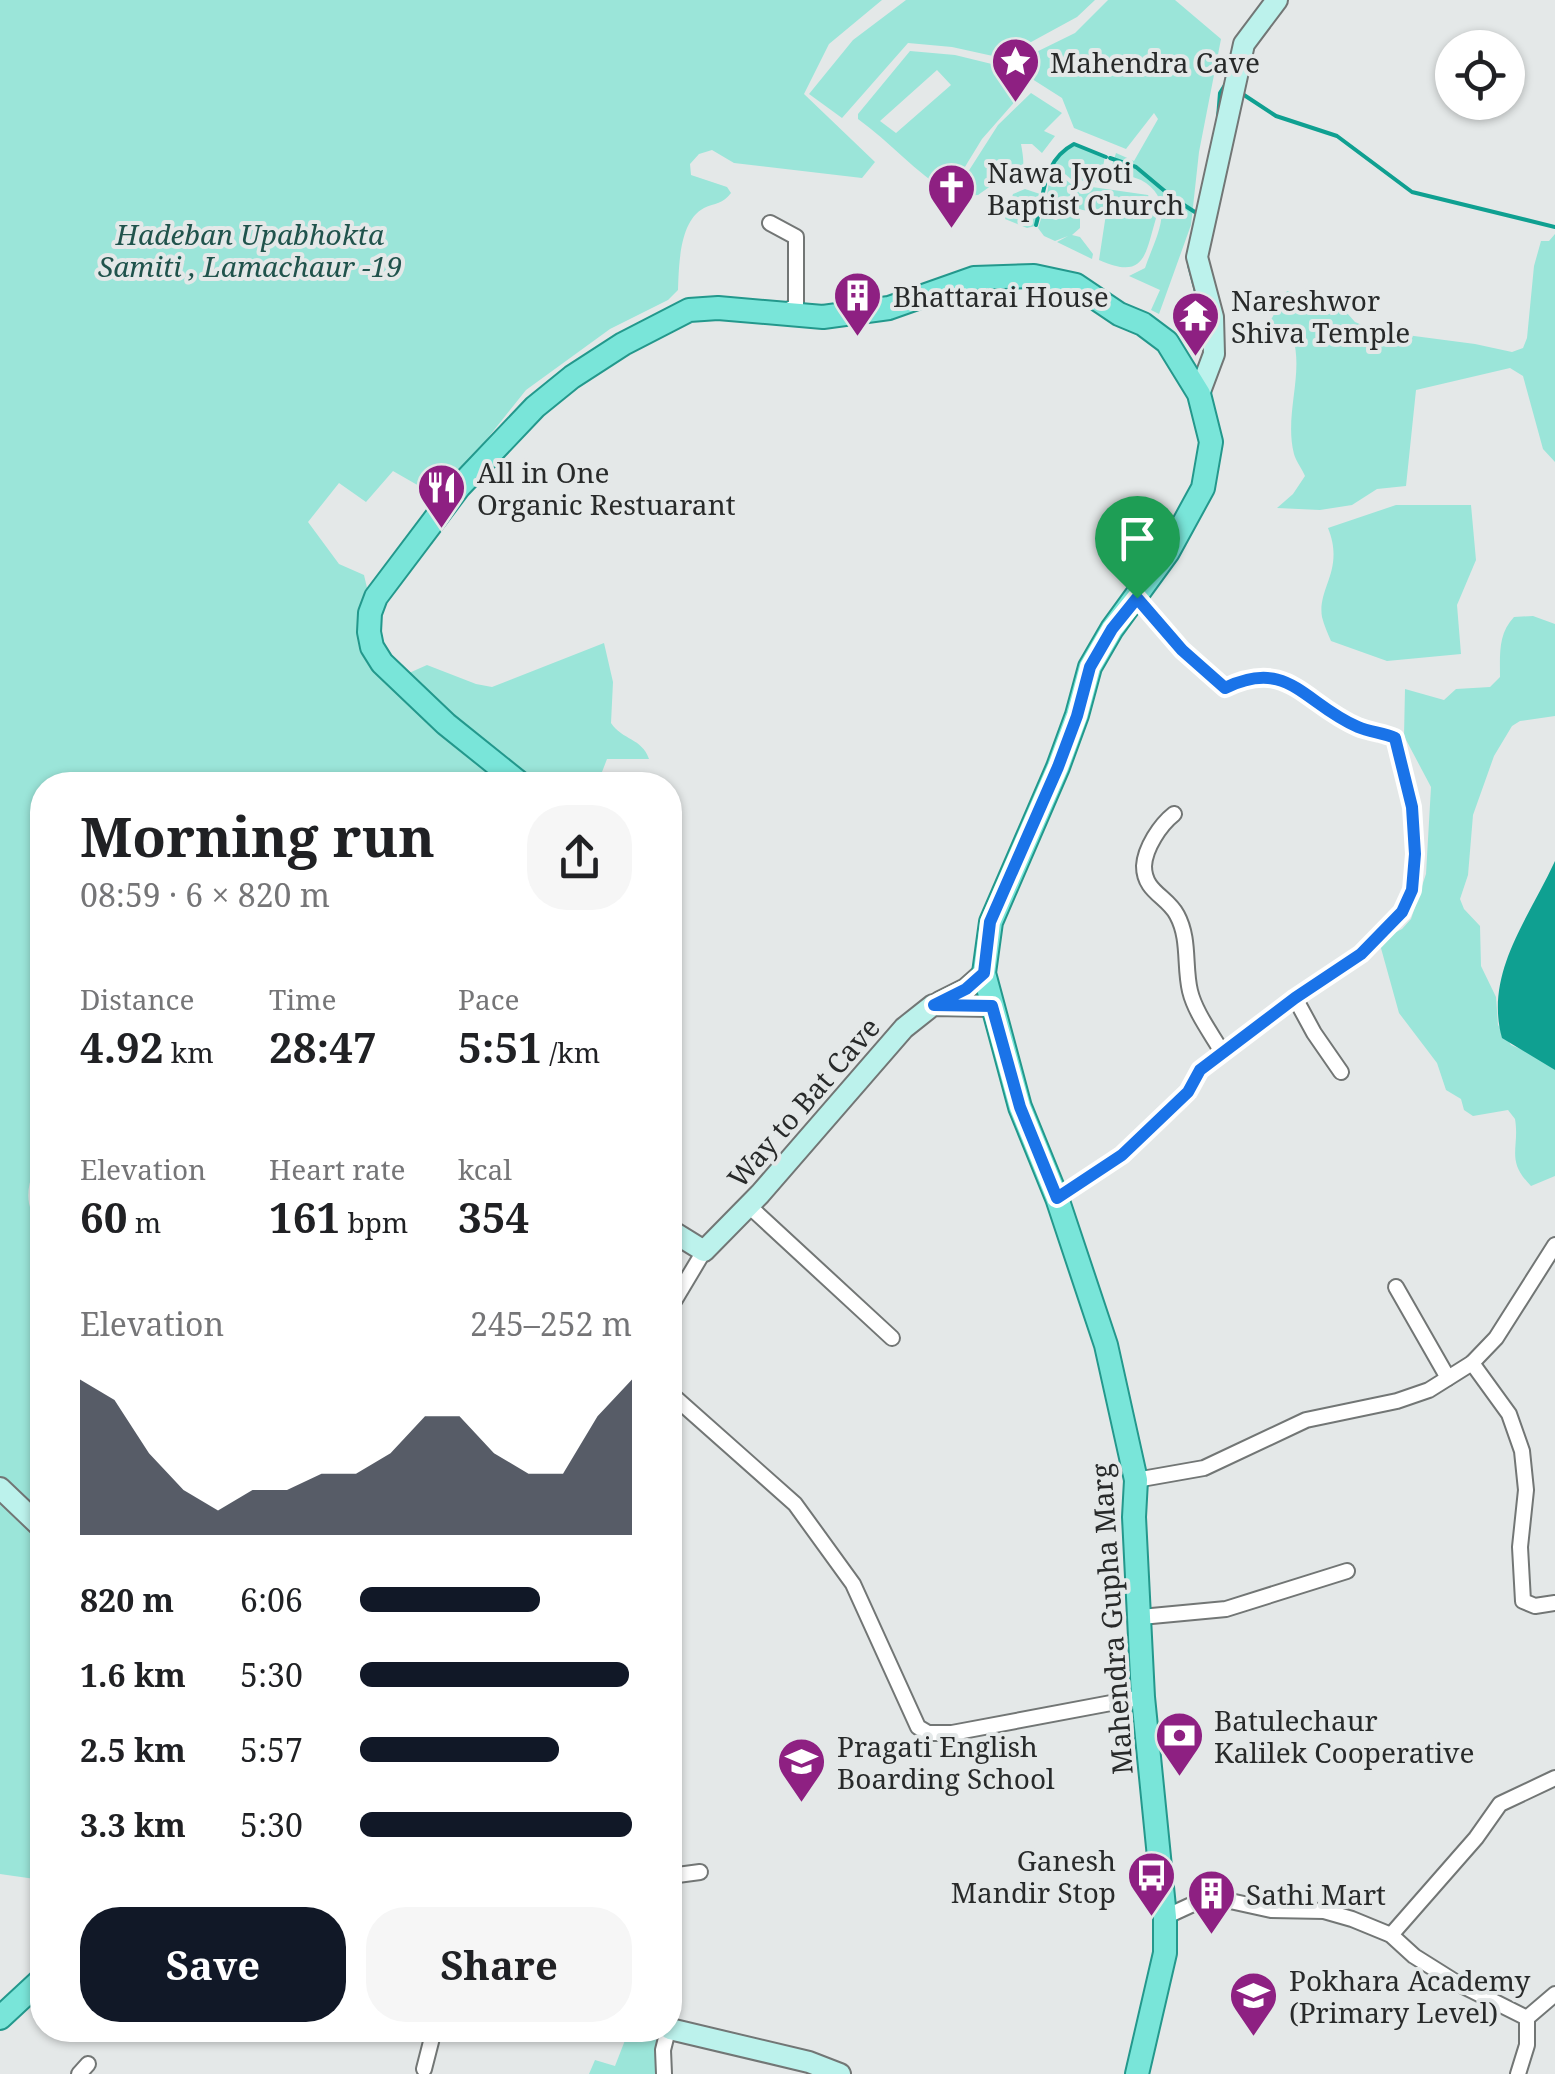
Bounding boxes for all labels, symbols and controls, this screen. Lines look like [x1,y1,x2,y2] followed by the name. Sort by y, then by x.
[1435,30,1525,120] map controls
[1435,30,1525,120] button: locate
[989,36,1041,104] place icon: Mahendra Cave
[1050,43,1260,81] place label: Mahendra Cave
[987,153,1184,223] place label: Nawa Jyoti Baptist Church
[926,162,978,230] church icon: Nawa Jyoti Baptist Church
[98,215,402,285] park label: Hadeban Upabhokta Samiti , Lamachaur -19
[832,270,884,338] building icon: Bhattarai House
[893,277,1109,315] place label: Bhattarai House
[1231,281,1410,351] place label: Nareshwor Shiva Temple
[1170,290,1222,358] temple icon: Nareshwor Shiva Temple
[477,453,736,523] place label: All in One Organic Restuarant
[416,462,468,530] restaurant icon: All in One Organic Restuarant
[1095,496,1180,599] pin
[1110,511,1165,566] icon: arrive
[80,798,435,873] text: Morning run
[527,805,632,910] button: share
[80,873,330,916] text: 08:59 · 6 × 820 m
[80,980,194,1018] text: Distance
[269,980,337,1018] text: Time
[458,980,519,1018] text: Pace
[718,1009,888,1195] street label: Way to Bat Cave
[80,1018,164,1075] text: 4.92
[269,1018,377,1075] text: 28:47
[458,1018,542,1075] text: 5:51
[164,1033,214,1071] text: km
[542,1033,600,1071] text: /km
[80,1150,206,1188] text: Elevation
[269,1150,406,1188] text: Heart rate
[458,1150,512,1188] text: kcal
[80,1188,127,1245] text: 60
[269,1188,340,1245] text: 161
[458,1188,529,1245] text: 354
[127,1203,161,1241] text: m
[340,1203,408,1241] text: bpm
[80,1302,224,1345] text: Elevation
[470,1302,632,1345] text: 245–252 m
[1081,1462,1141,1776] street label: Mahendra Gupha Marg
[80,1578,174,1621] text: 820 m
[240,1578,303,1621] text: 6:06
[80,1653,186,1696] text: 1.6 km
[240,1653,303,1696] text: 5:30
[1214,1701,1474,1771] place label: Batulechaur Kalilek Cooperative
[1153,1710,1205,1778] bank icon: Batulechaur Kalilek Cooperative
[837,1727,1055,1797] place label: Pragati English Boarding School
[80,1728,186,1771] text: 2.5 km
[240,1728,303,1771] text: 5:57
[776,1736,828,1804] school or university icon: Pragati English Boarding School
[80,1803,186,1846] text: 3.3 km
[240,1803,303,1846] text: 5:30
[951,1841,1116,1911] place label: Ganesh Mandir Stop
[1125,1850,1177,1918] bus stop icon: Ganesh Mandir Stop
[1185,1868,1237,1936] building icon: Sathi Mart
[1246,1875,1386,1913] place label: Sathi Mart
[80,1907,346,2022] button: Save
[366,1907,632,2022] button: Share
[1289,1961,1530,2031] place label: Pokhara Academy (Primary Level)
[1228,1970,1280,2038] school or university icon: Pokhara Academy (Primary Level)

